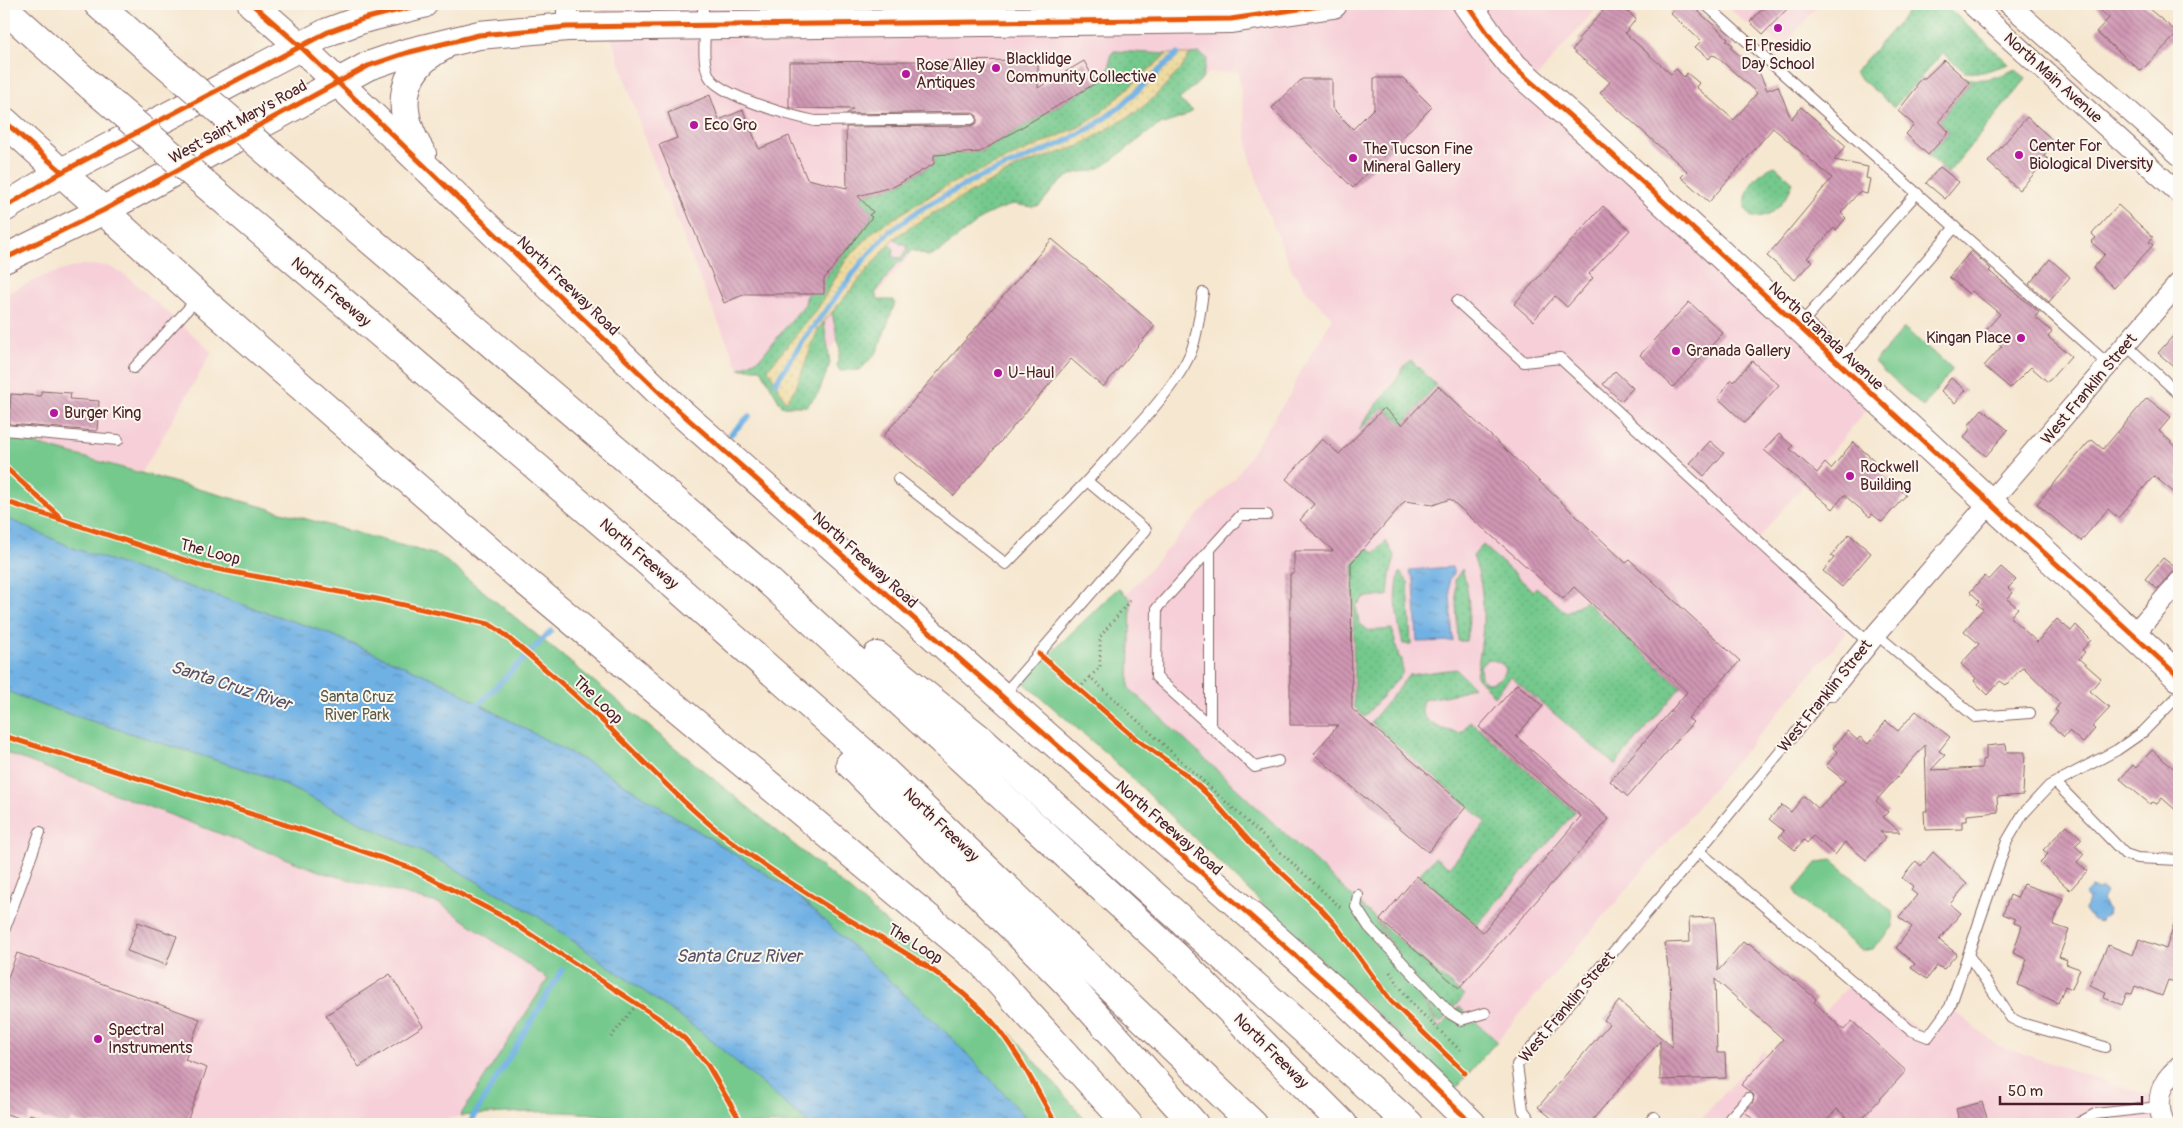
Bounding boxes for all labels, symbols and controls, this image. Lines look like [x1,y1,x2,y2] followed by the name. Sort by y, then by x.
[1772,22,1784,34] marker: El Presidio Day School
[2000,28,2107,128] street label: North Main Avenue
[1741,36,1815,74] place label: El Presidio Day School
[1006,49,1156,87] place label: Blacklidge Community Collective
[916,55,985,93] place label: Rose Alley Antiques
[990,62,1002,74] marker: Blacklidge Community Collective
[900,68,912,80] marker: Rose Alley Antiques
[165,76,311,168] street label: West Saint Mary's Road
[704,115,758,135] place label: Eco Gro
[688,119,700,131] marker: Eco Gro
[2029,136,2153,174] place label: Center For Biological Diversity
[1363,139,1473,177] place label: The Tucson Fine Mineral Gallery
[2013,149,2025,161] marker: Center For Biological Diversity
[1347,152,1359,164] marker: The Tucson Fine Mineral Gallery
[512,232,624,340] street label: North Freeway Road
[287,253,375,331] street label: North Freeway
[1764,277,1888,395] street label: North Granada Avenue
[1926,328,2011,348] place label: Kingan Place
[2037,329,2142,449] street label: West Franklin Street
[2015,332,2027,344] marker: Kingan Place
[1686,341,1791,361] place label: Granada Gallery
[1670,345,1682,357] marker: Granada Gallery
[1008,363,1055,383] place label: U-Haul
[992,367,1004,379] marker: U-Haul
[64,403,141,423] place label: Burger King
[48,407,60,419] marker: Burger King
[1860,457,1919,495] place label: Rockwell Building
[1844,470,1856,482] marker: Rockwell Building
[808,507,922,613] street label: North Freeway Road
[595,514,683,594] street label: North Freeway
[178,534,242,570] street label: The Loop
[1773,635,1877,756] street label: West Franklin Street
[168,656,297,717] water label: Santa Cruz River
[569,671,627,729] street label: The Loop
[320,687,394,725] park label: Santa Cruz River Park
[1111,776,1227,880] street label: North Freeway Road
[899,784,983,866] street label: North Freeway
[884,919,946,969] street label: The Loop
[676,945,804,968] water label: Santa Cruz River
[1515,947,1620,1067] street label: West Franklin Street
[1229,1009,1313,1093] street label: North Freeway
[108,1020,192,1058] place label: Spectral Instruments
[92,1033,104,1045] marker: Spectral Instruments
[2000,1073,2143,1105] scale bar
[2008,1082,2043,1101] text: 50 m

